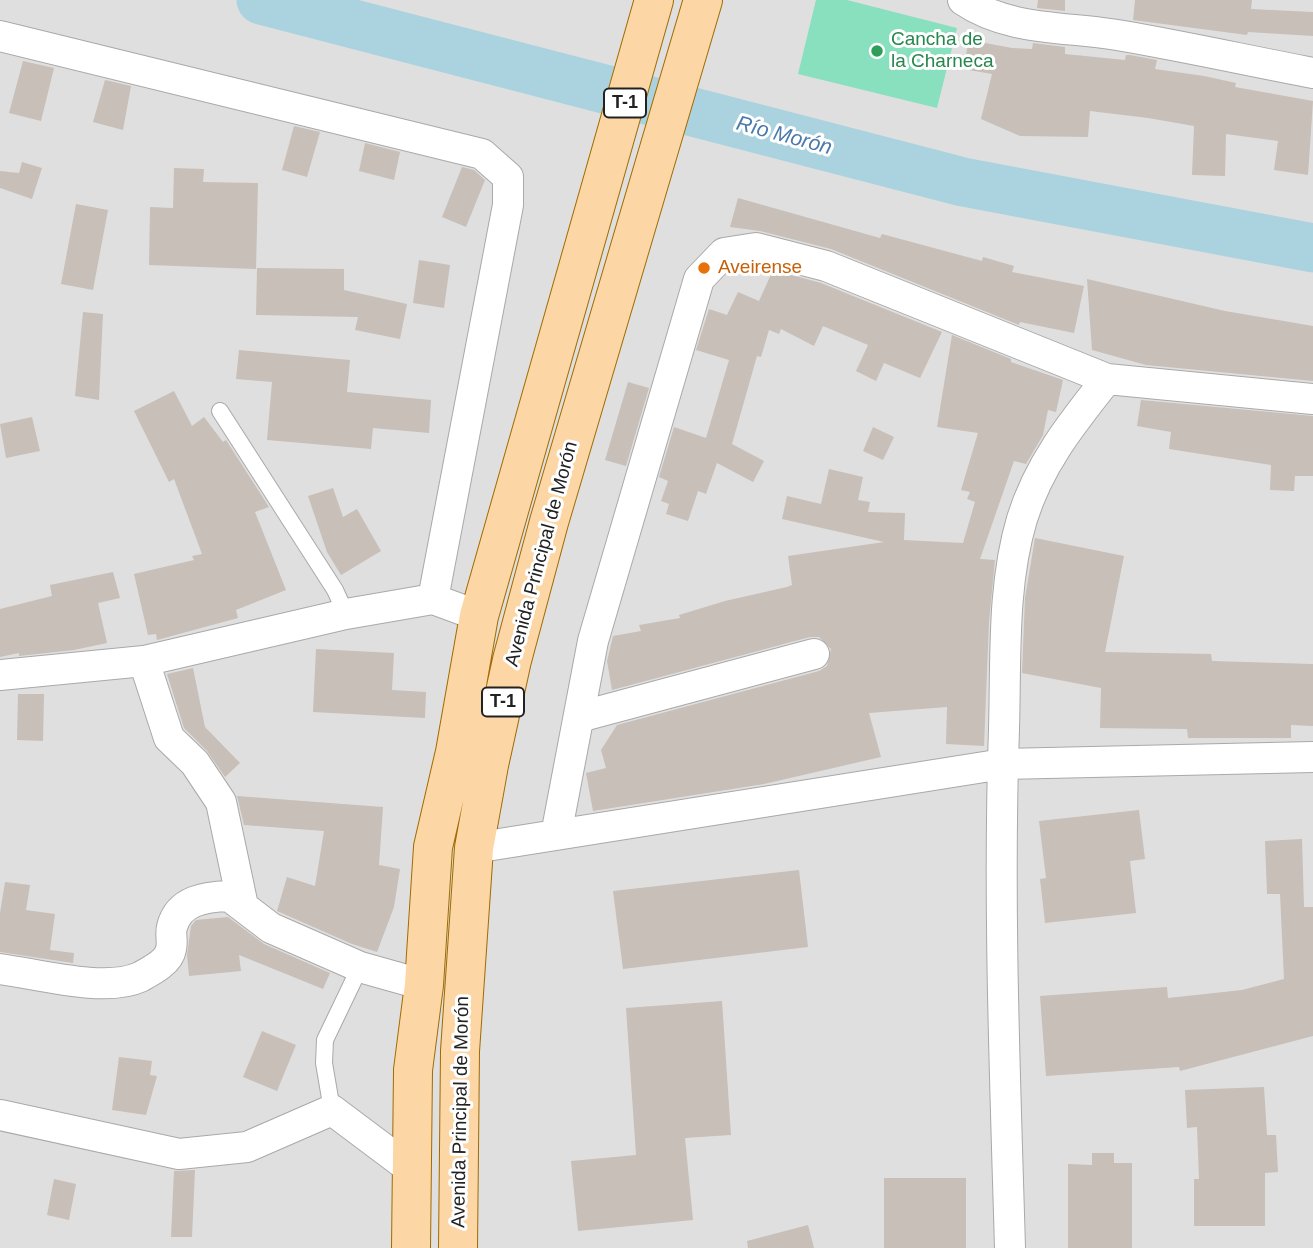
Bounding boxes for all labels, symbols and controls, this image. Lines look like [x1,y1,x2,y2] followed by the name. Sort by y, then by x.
[891,29,993,73] place label: Cancha de la Charneca
[869,43,885,59] marker: Cancha de la Charneca
[604,88,646,118] road number: T-1
[733,111,835,161] water label: Río Morón
[718,257,802,279] place label: Aveirense
[696,260,712,276] marker: Aveirense
[501,439,583,669] street label: Avenida Principal de Morón
[482,688,524,716] road number: T-1
[448,996,474,1228] street label: Avenida Principal de Morón

